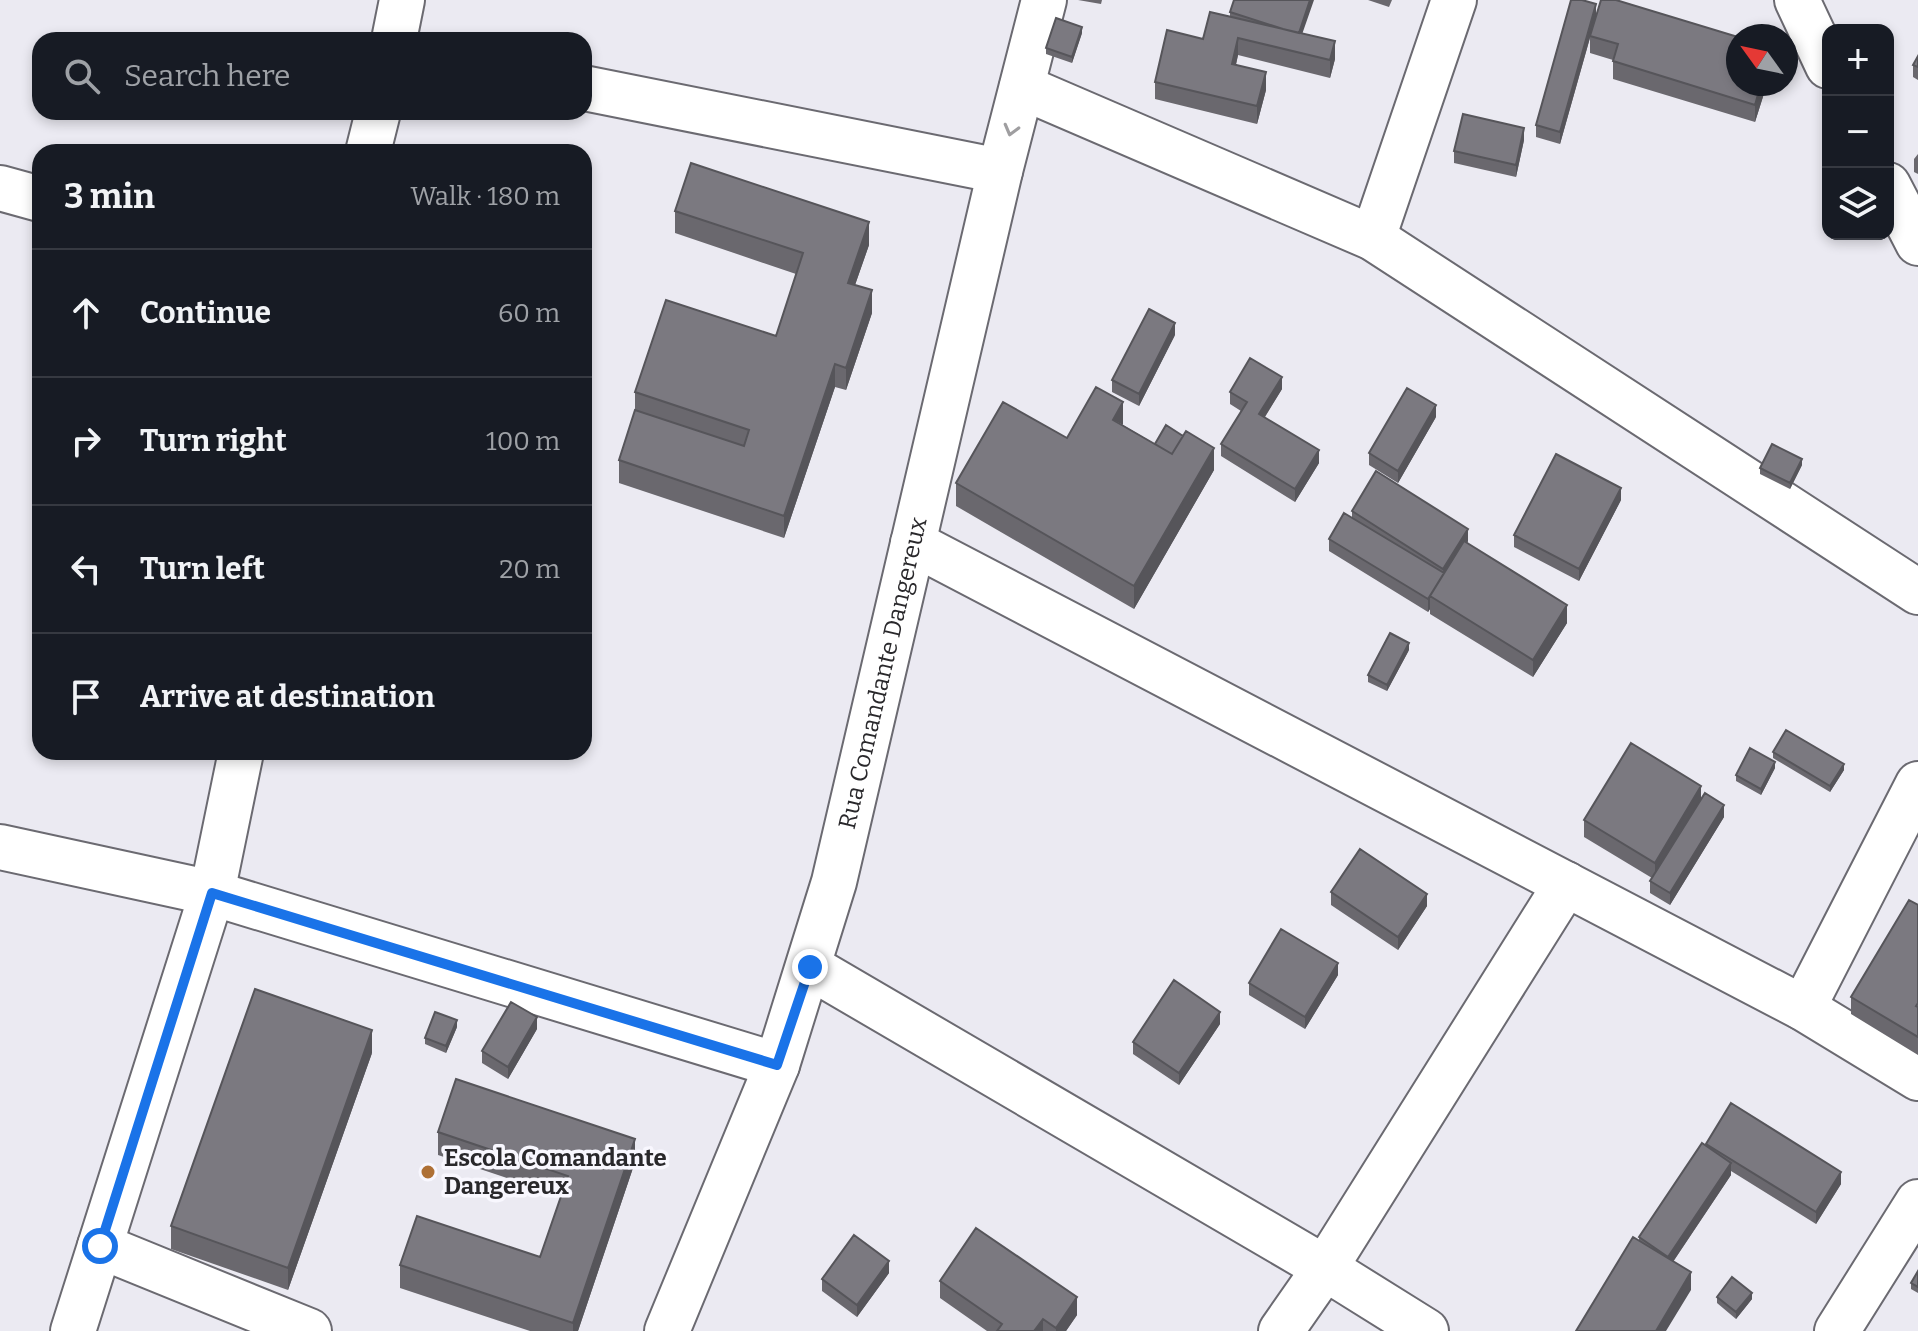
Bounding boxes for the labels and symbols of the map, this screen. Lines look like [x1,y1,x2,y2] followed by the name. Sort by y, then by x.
[1726,24,1798,96] north arrow
[1003,122,1020,136] one-way arrow
[833,514,933,832] street label: Rua Comandante Dangereux
[792,949,828,985] route end
[444,1144,667,1200] place label: Escola Comandante Dangereux
[419,1163,437,1181] marker: Escola Comandante Dangereux
[82,1228,118,1264] route start

